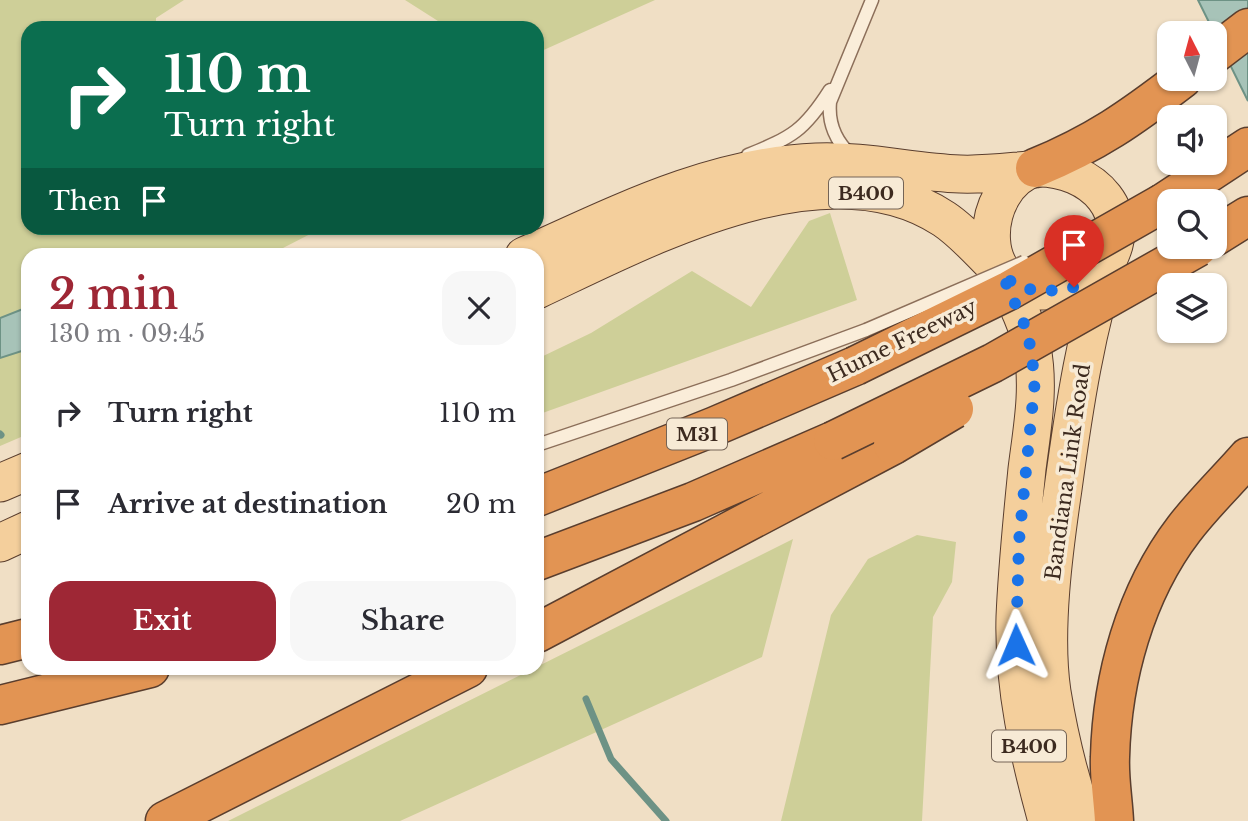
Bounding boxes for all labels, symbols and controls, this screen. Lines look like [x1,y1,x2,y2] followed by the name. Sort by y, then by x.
[1157,21,1227,91] north arrow
[1157,21,1227,343] map controls
[164,44,311,105] text: 110 m
[49,49,140,140] icon: right
[164,105,335,145] text: Turn right
[1157,105,1227,175] button: sound
[829,178,903,209] road number: B400
[135,182,173,220] icon: arrive
[49,185,121,217] text: Then
[1157,189,1227,259] button: search
[1044,215,1104,287] pin
[1055,226,1093,264] icon: arrive
[49,268,178,320] text: 2 min
[442,271,516,345] button: close
[1157,273,1227,343] button: layers
[823,293,982,389] street label: Hume Freeway
[49,320,205,348] text: 130 m · 09:45
[1040,362,1096,582] street label: Bandiana Link Road
[49,394,87,432] icon: right
[108,397,253,429] text: Turn right
[439,397,516,429] text: 110 m
[667,418,727,449] road number: M31
[49,485,87,523] icon: arrive
[108,488,388,520] text: Arrive at destination
[446,488,516,520] text: 20 m
[49,581,276,661] button: Exit
[290,581,516,661] button: Share
[979,608,1053,682] position arrow
[992,730,1066,762] road number: B400

